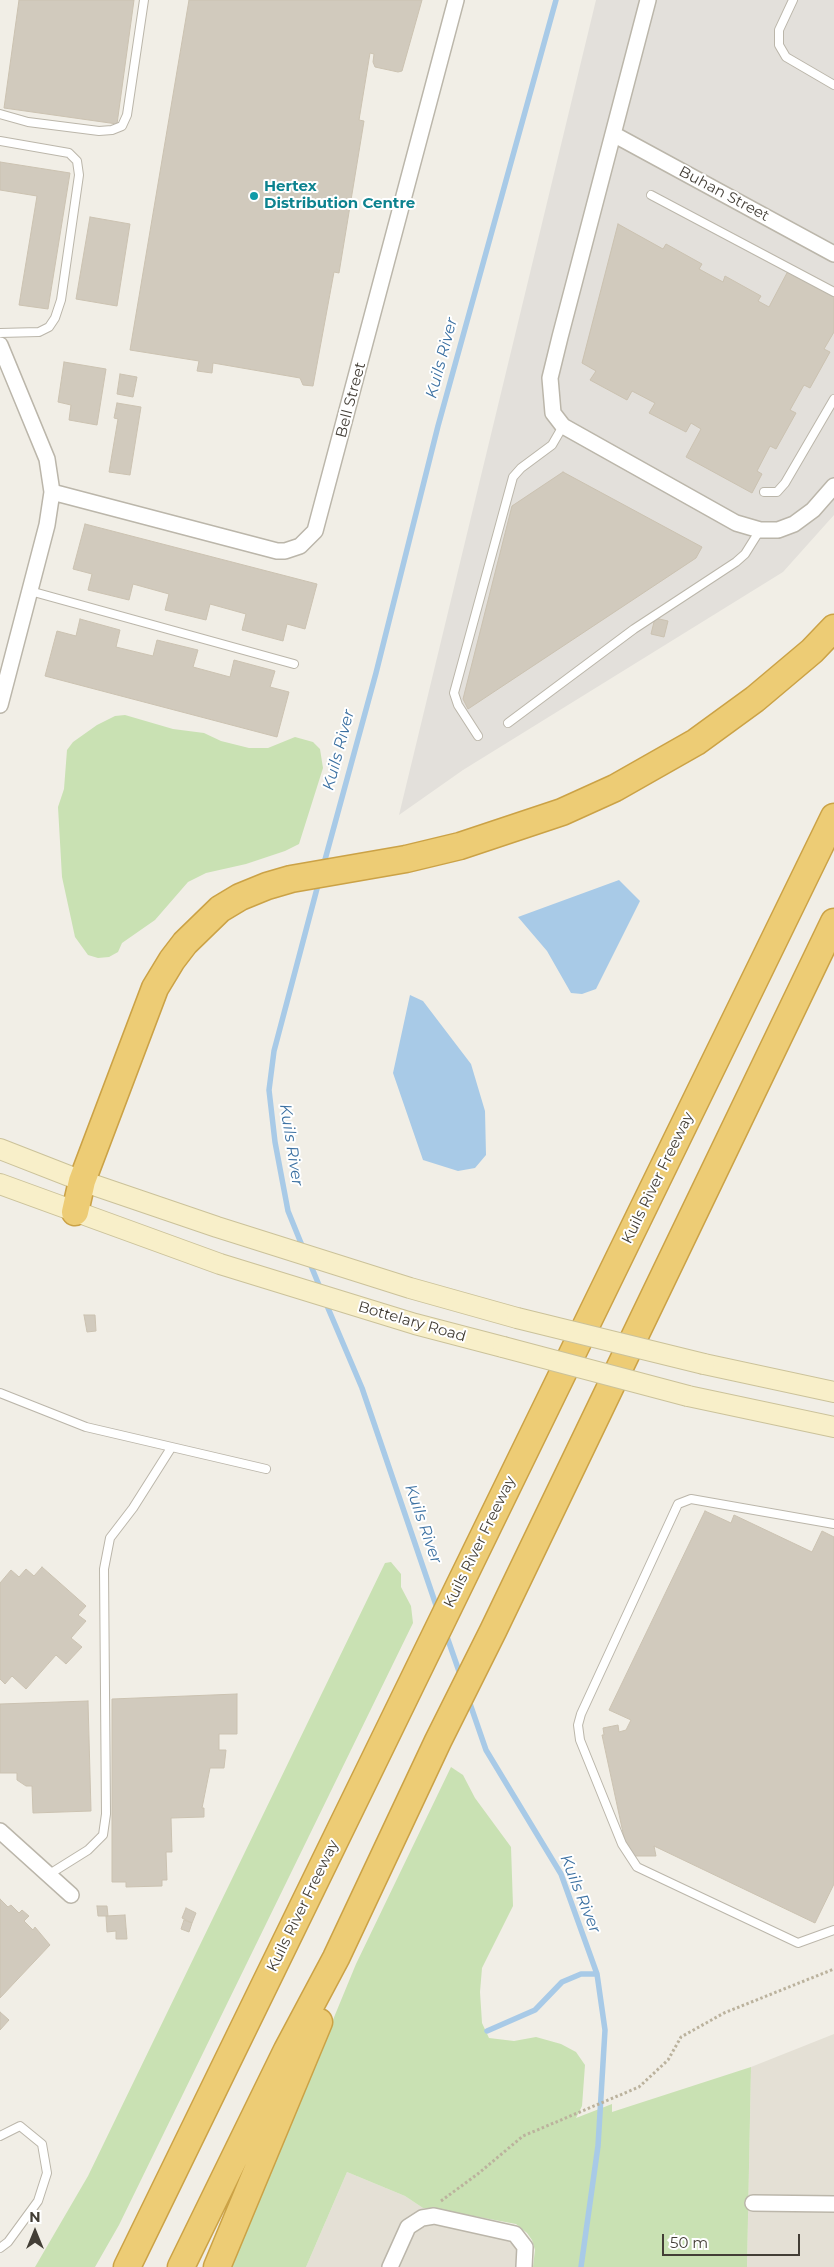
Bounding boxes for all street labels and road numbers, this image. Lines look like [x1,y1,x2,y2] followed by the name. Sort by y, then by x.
[676,163,772,225] street label: Buhan Street
[332,360,370,440] street label: Bell Street
[618,1109,698,1247] street label: Kuils River Freeway
[356,1298,468,1346] street label: Bottelary Road
[440,1473,520,1611] street label: Kuils River Freeway
[263,1837,343,1975] street label: Kuils River Freeway

